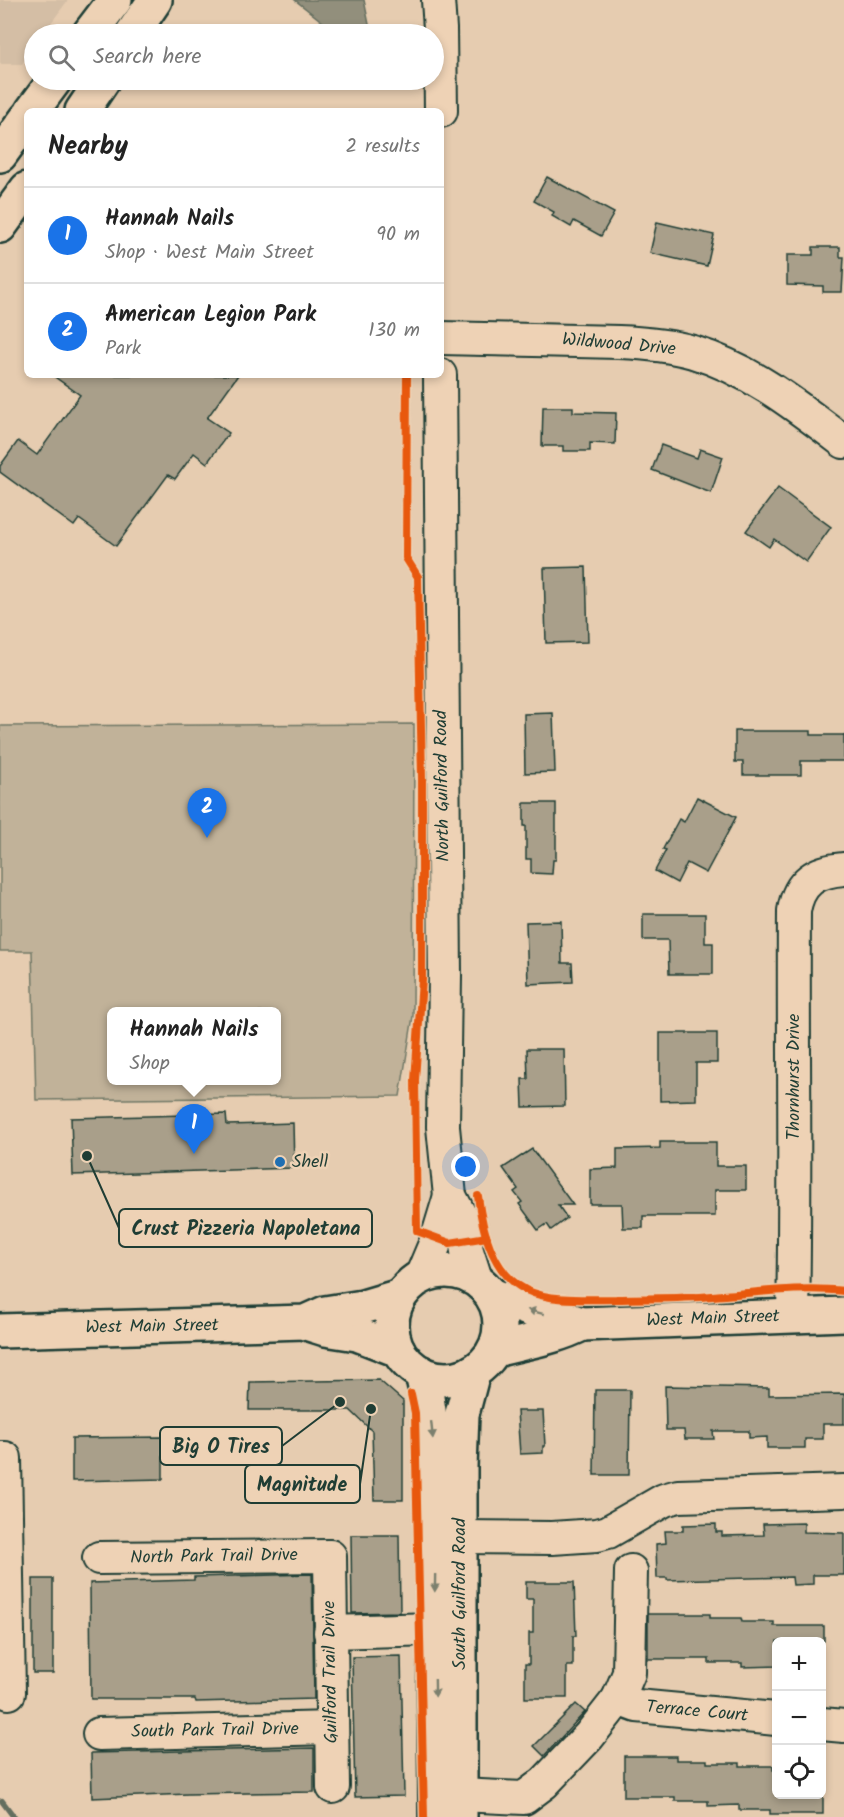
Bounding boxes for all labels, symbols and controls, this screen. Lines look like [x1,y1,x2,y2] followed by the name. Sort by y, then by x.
[24,24,444,90] search box
[93,40,201,75] text: Search here
[45,41,78,74] icon: search
[48,126,128,168] text: Nearby
[345,131,420,163] text: 2 results
[105,202,234,237] text: Hannah Nails
[64,219,71,251] text: 1
[376,219,420,251] text: 90 m
[105,237,314,269] text: Shop · West Main Street
[105,298,316,333] text: American Legion Park
[62,315,73,347] text: 2
[368,315,420,347] text: 130 m
[561,326,677,364] street label: Wildwood Drive
[105,333,141,365] text: Park
[427,709,459,862] street label: North Guilford Road
[188,788,226,838] pin: 2
[107,1007,281,1085] popup
[130,1013,258,1048] text: Hannah Nails
[780,1014,809,1140] street label: Thornhurst Drive
[130,1048,169,1080] text: Shop
[174,1104,214,1154] pin: 1
[292,1148,329,1177] place label: Shell
[451,1152,480,1181] your location
[273,1155,287,1169] marker: Shell
[119,1209,372,1247] callout: Crust Pizzeria Napoletana
[131,1214,361,1246] text: Crust Pizzeria Napoletana
[646,1302,781,1336] street label: West Main Street
[527,1307,545,1316] one-way arrow
[85,1311,220,1343] street label: West Main Street
[427,1420,437,1439] one-way arrow
[160,1427,282,1465] callout: Big O Tires
[172,1432,270,1464] text: Big O Tires
[245,1465,360,1503] callout: Magnitude
[257,1470,347,1502] text: Magnitude
[446,1517,475,1670] street label: South Guilford Road
[130,1541,298,1573] street label: North Park Trail Drive
[430,1574,440,1593] one-way arrow
[315,1600,347,1744] street label: Guilford Trail Drive
[772,1637,826,1799] map controls
[772,1637,826,1691] button: +
[430,1678,440,1697] one-way arrow
[772,1691,826,1745] button: −
[645,1693,750,1731] street label: Terrace Court
[131,1715,299,1747] street label: South Park Trail Drive
[772,1745,826,1799] button: locate

